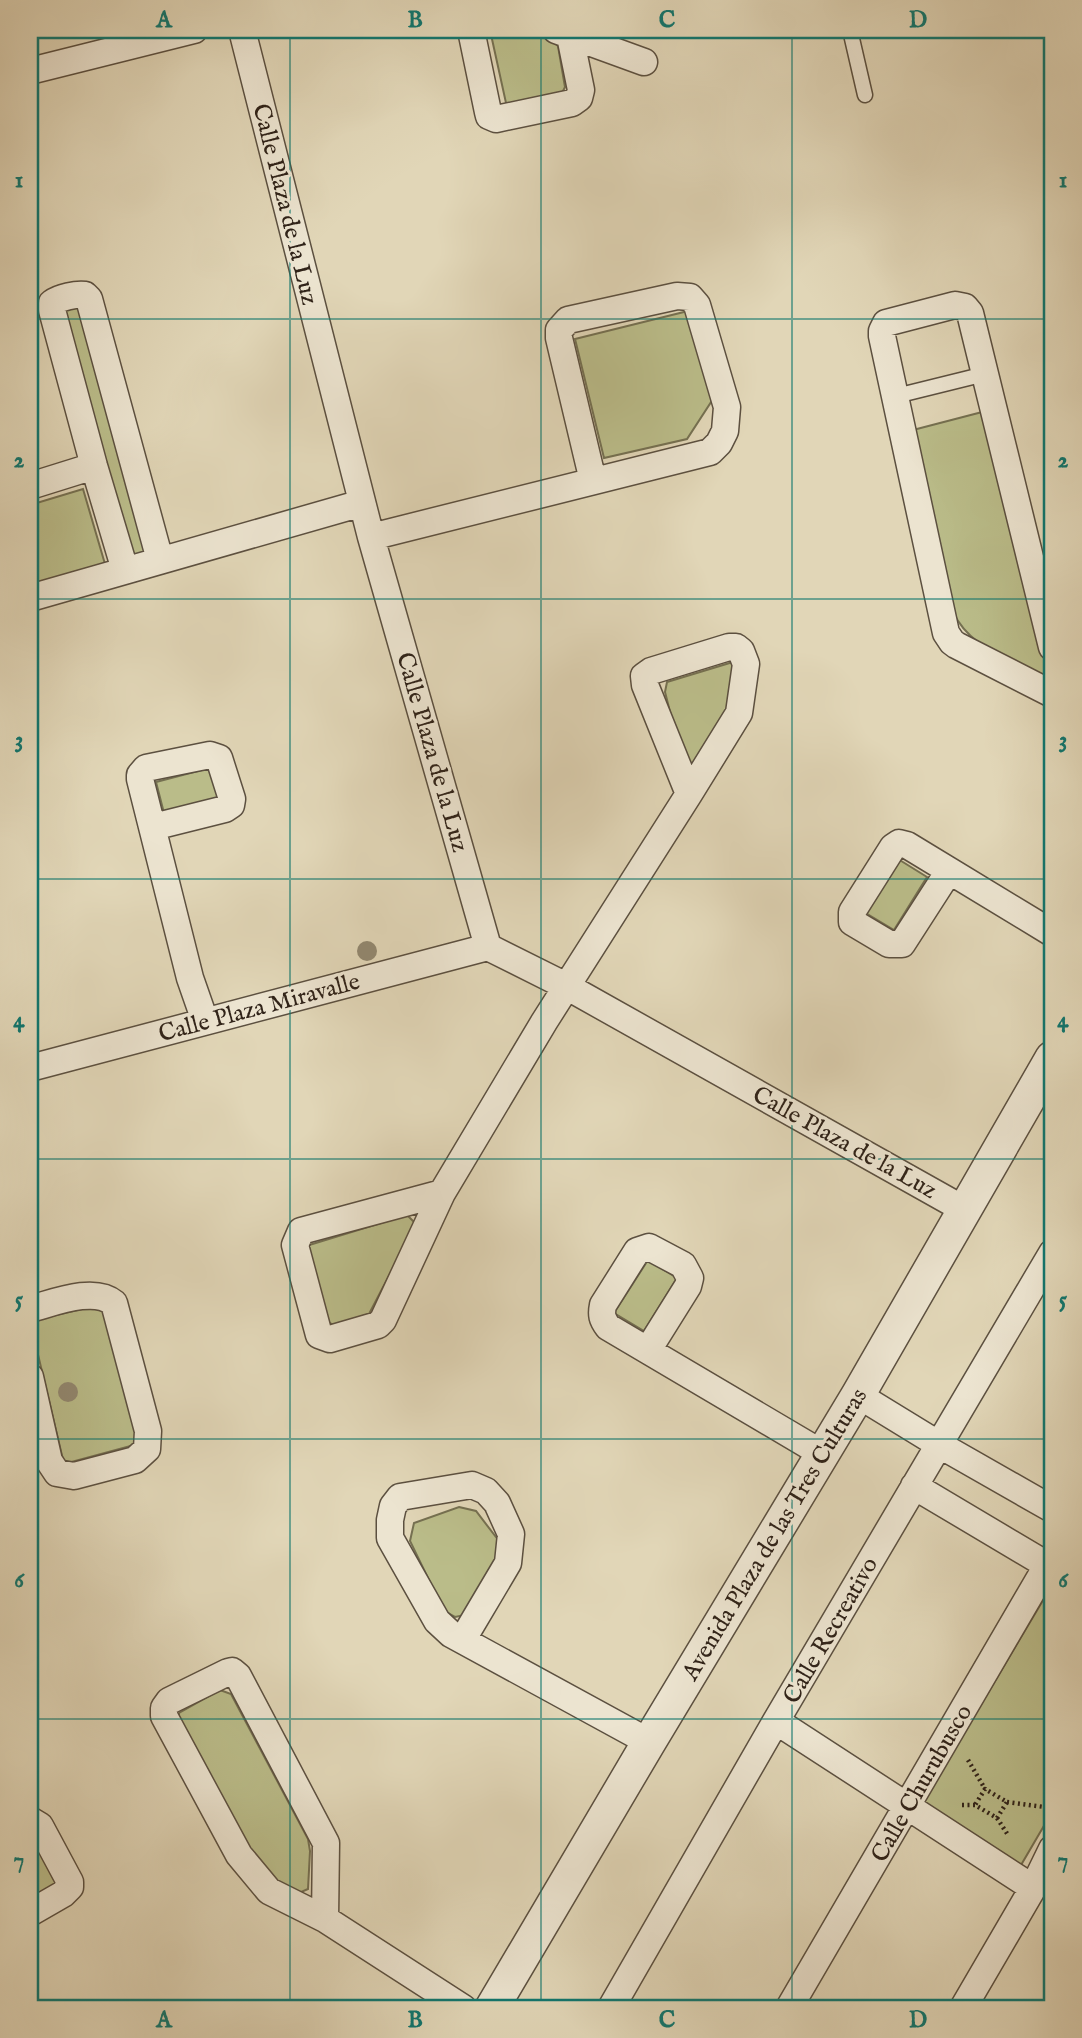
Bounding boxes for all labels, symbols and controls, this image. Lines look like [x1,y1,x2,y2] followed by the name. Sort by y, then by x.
[155,6,173,35] text: A
[407,6,423,35] text: B
[659,6,676,35] text: C
[909,6,927,35] text: D
[245,101,325,308] street label: Calle Plaza de la Luz
[15,166,23,195] text: 1
[1059,166,1067,195] text: 1
[14,446,25,475] text: 2
[1058,446,1069,475] text: 2
[388,649,475,856] street label: Calle Plaza de la Luz
[15,726,23,755] text: 3
[1059,726,1067,755] text: 3
[155,967,363,1050] street label: Calle Plaza Miravalle
[13,1006,25,1035] text: 4
[1057,1006,1069,1035] text: 4
[747,1080,942,1207] street label: Calle Plaza de la Luz
[15,1286,24,1315] text: 5
[1059,1286,1068,1315] text: 5
[675,1383,875,1687] street label: Avenida Plaza de las Tres Culturas
[777,1552,886,1710] street label: Calle Recreativo
[14,1566,25,1595] text: 6
[1058,1566,1069,1595] text: 6
[865,1699,980,1868] street label: Calle Churubusco
[14,1846,24,1875] text: 7
[1058,1846,1068,1875] text: 7
[155,2006,173,2035] text: A
[407,2006,423,2035] text: B
[659,2006,676,2035] text: C
[909,2006,927,2035] text: D

